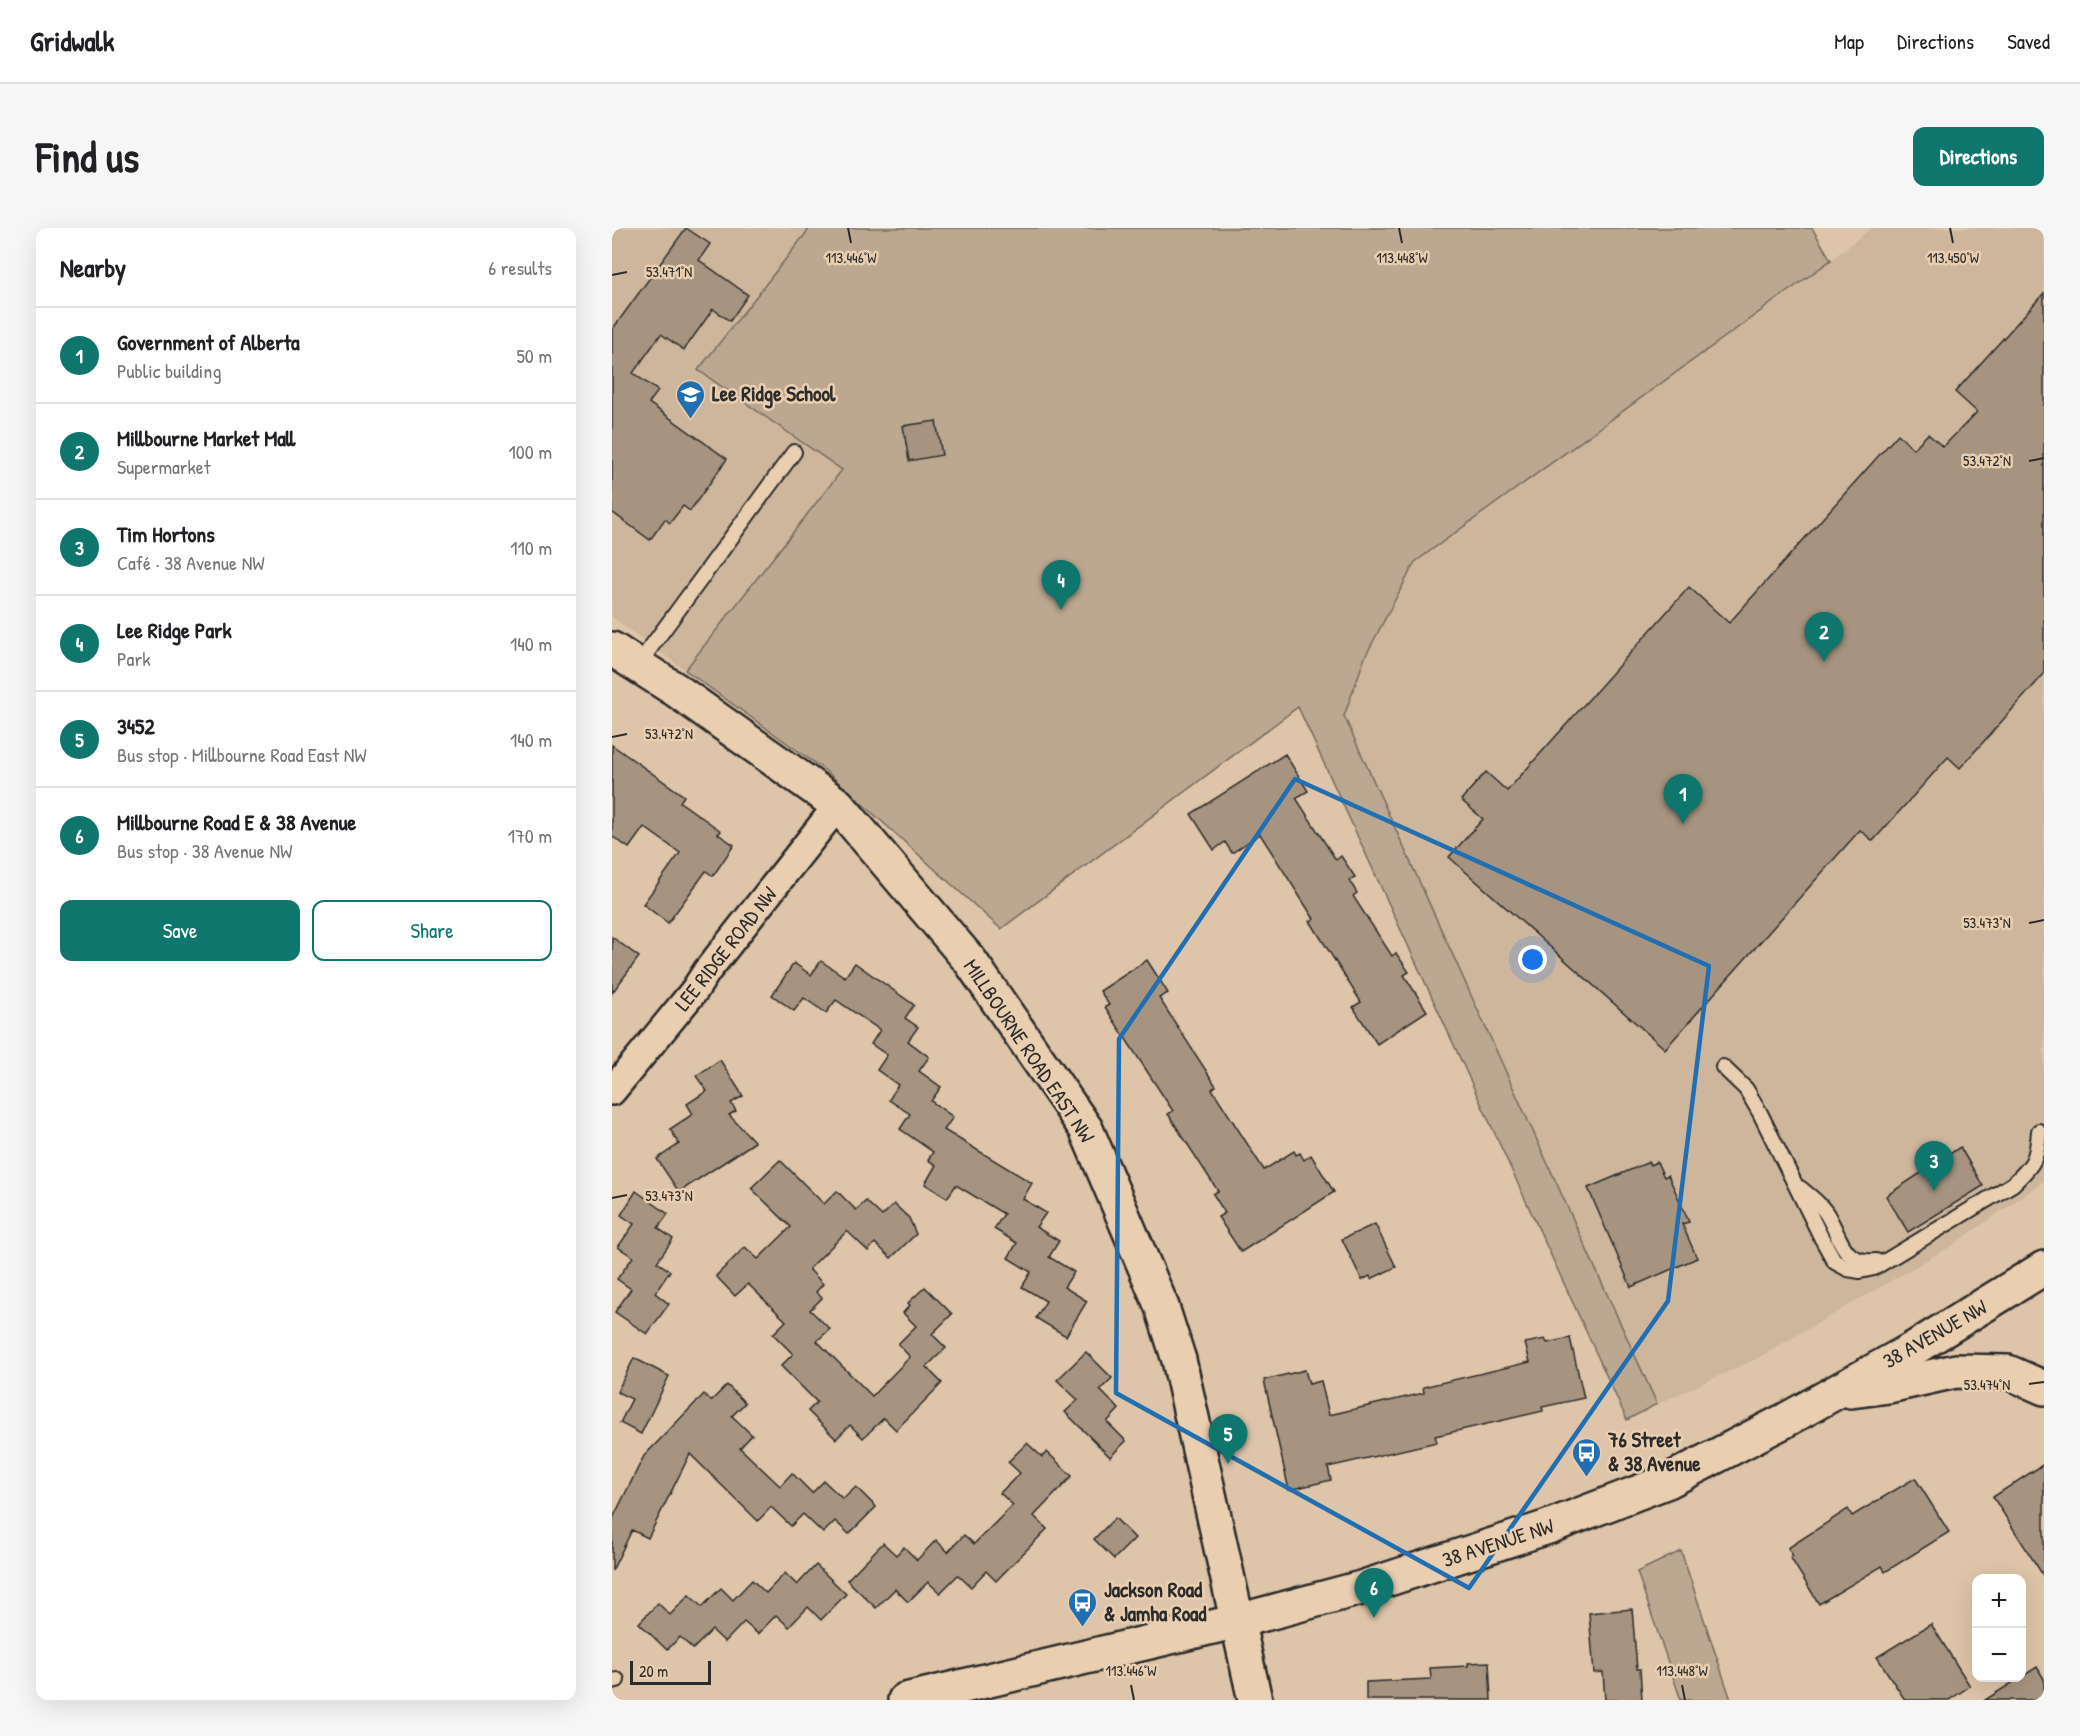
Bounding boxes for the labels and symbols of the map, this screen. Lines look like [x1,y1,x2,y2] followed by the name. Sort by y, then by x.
[826,247,877,268] text: 113.446°W
[1376,247,1428,268] text: 113.448°W
[1927,247,1980,268] text: 113.450°W
[646,261,692,282] text: 53.471°N
[675,378,707,420] school or university icon: Lee Ridge School
[712,379,836,409] place label: Lee Ridge School
[1963,450,2011,471] text: 53.472°N
[1042,560,1080,610] pin: 4
[1804,612,1844,662] pin: 2
[645,723,693,744] text: 53.472°N
[1664,774,1702,824] pin: 1
[668,881,783,1017] street label: LEE RIDGE ROAD NW
[1963,912,2011,933] text: 53.473°N
[1518,945,1547,974] your location
[957,953,1102,1148] street label: MILLBOURNE ROAD EAST NW
[1914,1142,1954,1191] pin: 3
[645,1185,693,1206] text: 53.473°N
[1877,1292,1992,1375] street label: 38 AVENUE NW
[1964,1374,2010,1395] text: 53.474°N
[1208,1414,1248,1464] pin: 5
[1607,1425,1701,1478] place label: 76 Street & 38 Avenue
[1571,1436,1603,1478] bus stop icon: 76 Street & 38 Avenue
[1438,1511,1557,1574] street label: 38 AVENUE NW
[1354,1568,1394,1618] pin: 6
[1104,1575,1207,1628] place label: Jackson Road & Jamha Road
[1067,1586,1099,1628] bus stop icon: Jackson Road & Jamha Road
[630,1658,711,1686] scale bar
[1106,1660,1157,1681] text: 113.446°W
[1656,1660,1708,1681] text: 113.448°W

